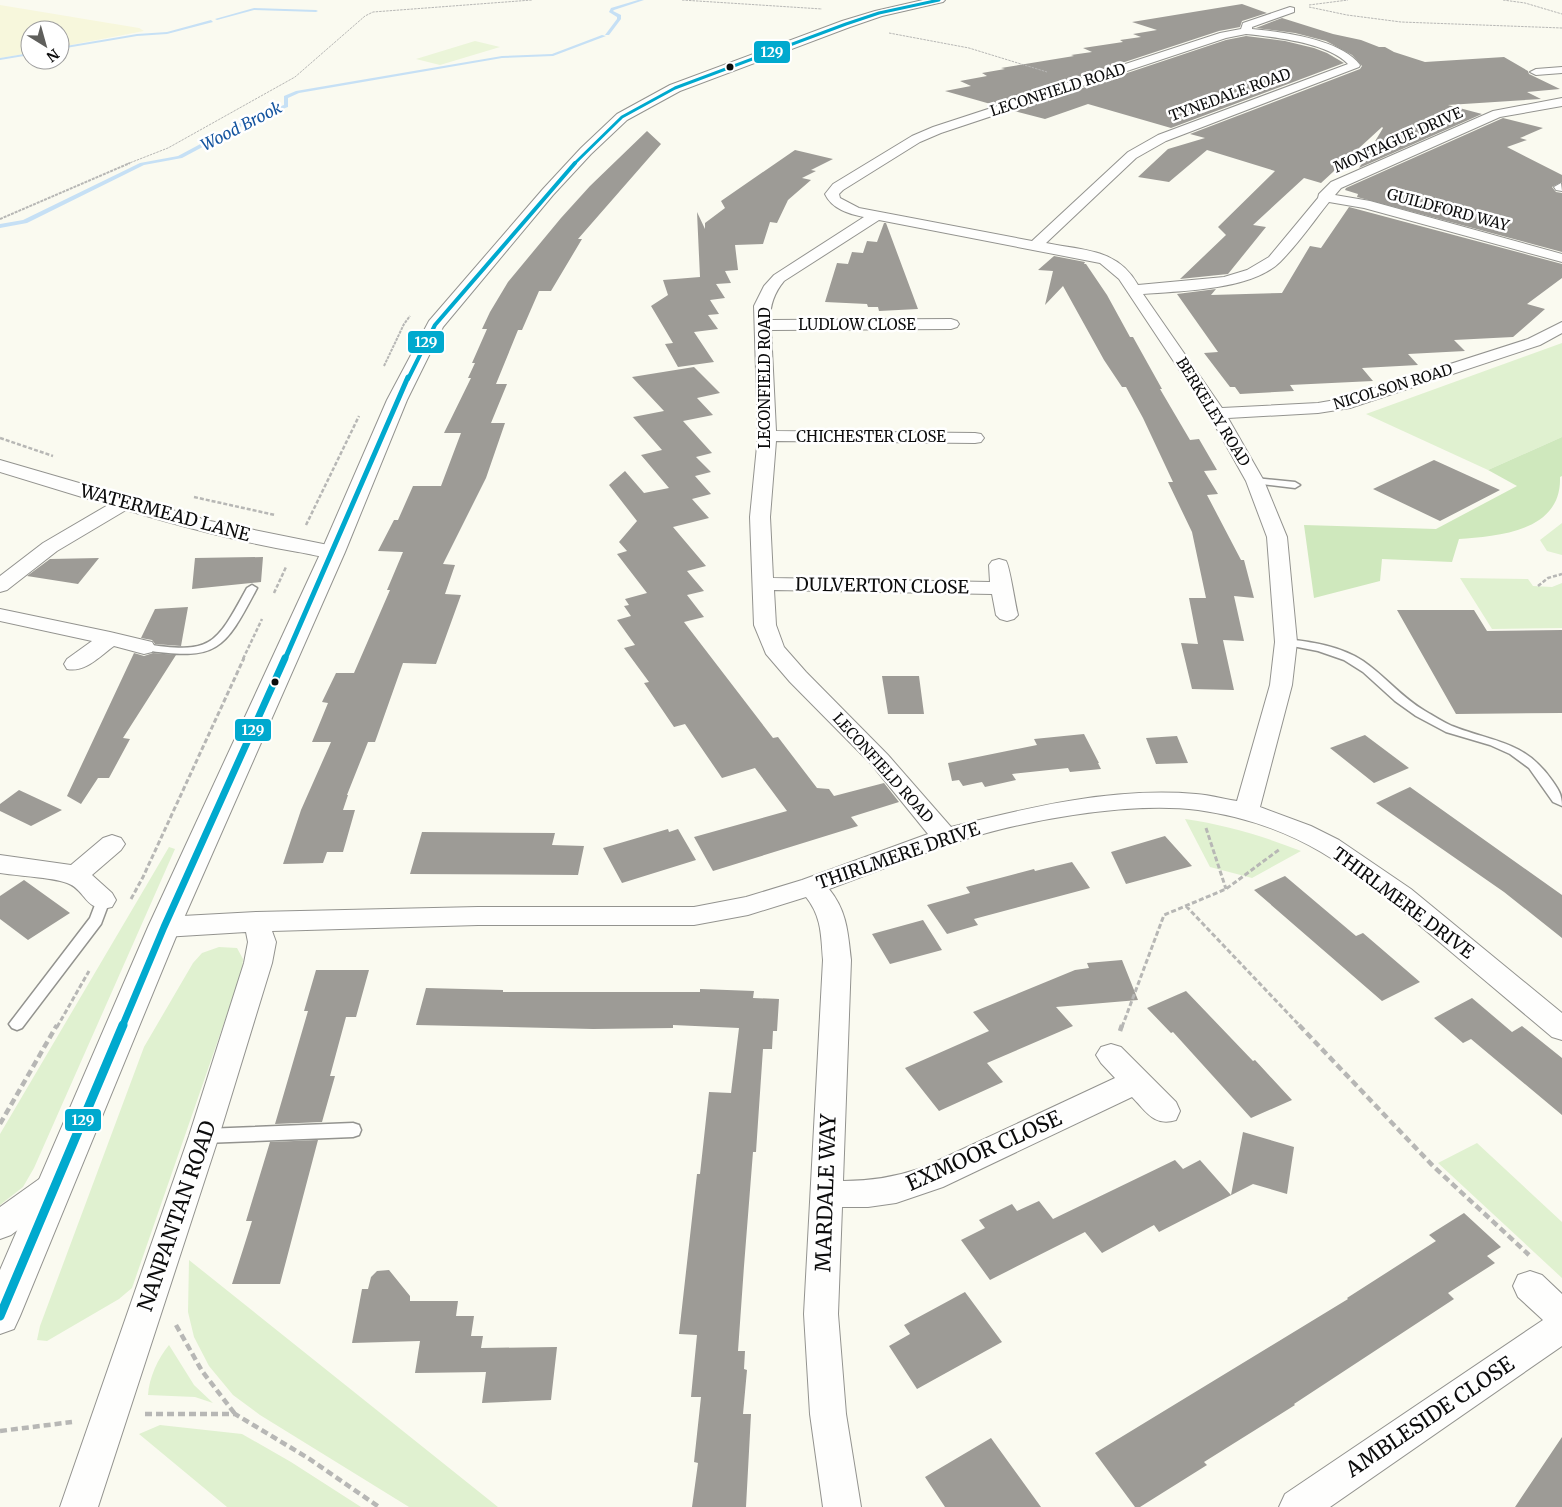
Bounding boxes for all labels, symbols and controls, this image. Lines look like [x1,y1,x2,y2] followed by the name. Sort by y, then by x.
[20,20,70,70] north arrow
[753,40,791,64] line badge: 129
[760,43,784,61] text: 129
[43,45,63,66] text: N
[988,59,1128,120] street label: LECONFIELD ROAD
[725,62,735,72] unlabelled marker
[1166,64,1293,125] street label: TYNEDALE ROAD
[197,97,285,155] water label: Wood Brook
[1330,102,1466,177] street label: MONTAGUE DRIVE
[1385,184,1512,235] street label: GUILDFORD WAY
[755,307,774,449] street label: LECONFIELD ROAD
[798,315,916,334] street label: LUDLOW CLOSE
[407,330,445,354] line badge: 129
[414,333,438,351] text: 129
[1172,354,1255,470] street label: BERKELEY ROAD
[1331,359,1455,414] street label: NICOLSON ROAD
[796,427,946,446] street label: CHICHESTER CLOSE
[77,479,253,546] street label: WATERMEAD LANE
[795,572,970,599] street label: DULVERTON CLOSE
[270,677,280,687] unlabelled marker
[829,709,938,827] street label: LECONFIELD ROAD
[234,718,272,742] line badge: 129
[241,721,265,739] text: 129
[813,817,983,894] street label: THIRLMERE DRIVE
[1328,842,1479,964] street label: THIRLMERE DRIVE
[902,1104,1066,1197] street label: EXMOOR CLOSE
[64,1108,102,1132] line badge: 129
[71,1111,95,1129] text: 129
[809,1113,842,1272] street label: MARDALE WAY
[131,1117,222,1315] street label: NANPANTAN ROAD
[1340,1350,1520,1484] street label: AMBLESIDE CLOSE

